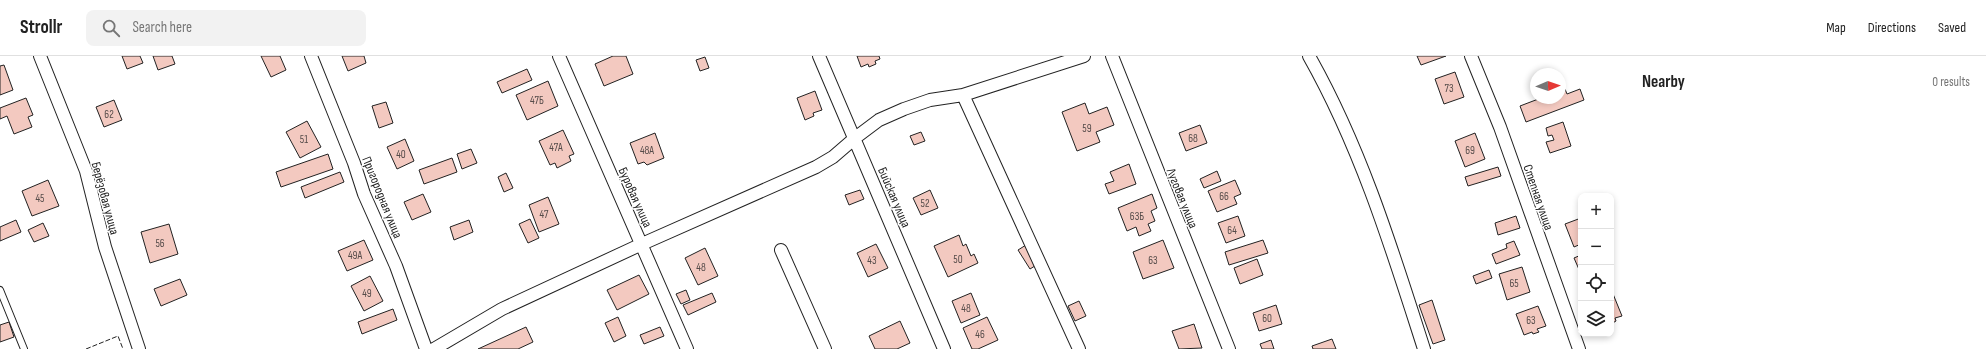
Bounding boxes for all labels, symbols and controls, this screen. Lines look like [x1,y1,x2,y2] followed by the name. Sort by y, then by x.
[86,10,366,46] search box
[20,16,62,39] text: Strollr
[100,17,122,39] icon: search
[132,18,192,37] text: Search here
[1826,19,1846,36] text: Map
[1868,19,1916,36] text: Directions
[1938,19,1966,36] text: Saved
[1530,68,1566,104] north arrow
[1642,72,1685,92] text: Nearby
[1932,74,1970,90] text: 0 results
[1444,82,1454,95] house number: 73
[530,94,544,107] house number: 47Б
[104,108,114,121] house number: 62
[1082,122,1092,135] house number: 59
[1188,132,1198,145] house number: 68
[300,133,308,146] house number: 51
[549,141,563,154] house number: 47А
[640,144,654,157] house number: 48А
[1465,144,1475,157] house number: 69
[396,148,406,161] house number: 40
[358,154,406,241] street label: Пригородная улица
[88,160,122,236] street label: Берёзовая улица
[1519,162,1557,232] street label: Степная улица
[615,165,655,230] street label: Буровая улица
[874,165,914,230] street label: Бийская улица
[1162,165,1201,231] street label: Луговая улица
[1219,190,1229,203] house number: 66
[35,192,45,205] house number: 45
[1578,193,1614,337] map controls
[1578,193,1614,229] button: +
[921,197,930,210] house number: 52
[540,208,549,221] house number: 47
[1130,210,1144,223] house number: 63Б
[1227,224,1237,237] house number: 64
[1578,229,1614,265] button: −
[155,237,165,250] house number: 56
[348,249,362,262] house number: 49А
[953,253,963,266] house number: 50
[867,254,877,267] house number: 43
[1148,254,1158,267] house number: 63
[696,261,706,274] house number: 48
[1578,265,1614,301] button: locate
[1509,277,1519,290] house number: 65
[362,287,372,300] house number: 49
[1578,301,1614,337] button: layers
[961,302,971,315] house number: 48
[1262,312,1272,325] house number: 60
[1526,314,1536,327] house number: 63
[975,328,985,341] house number: 46

